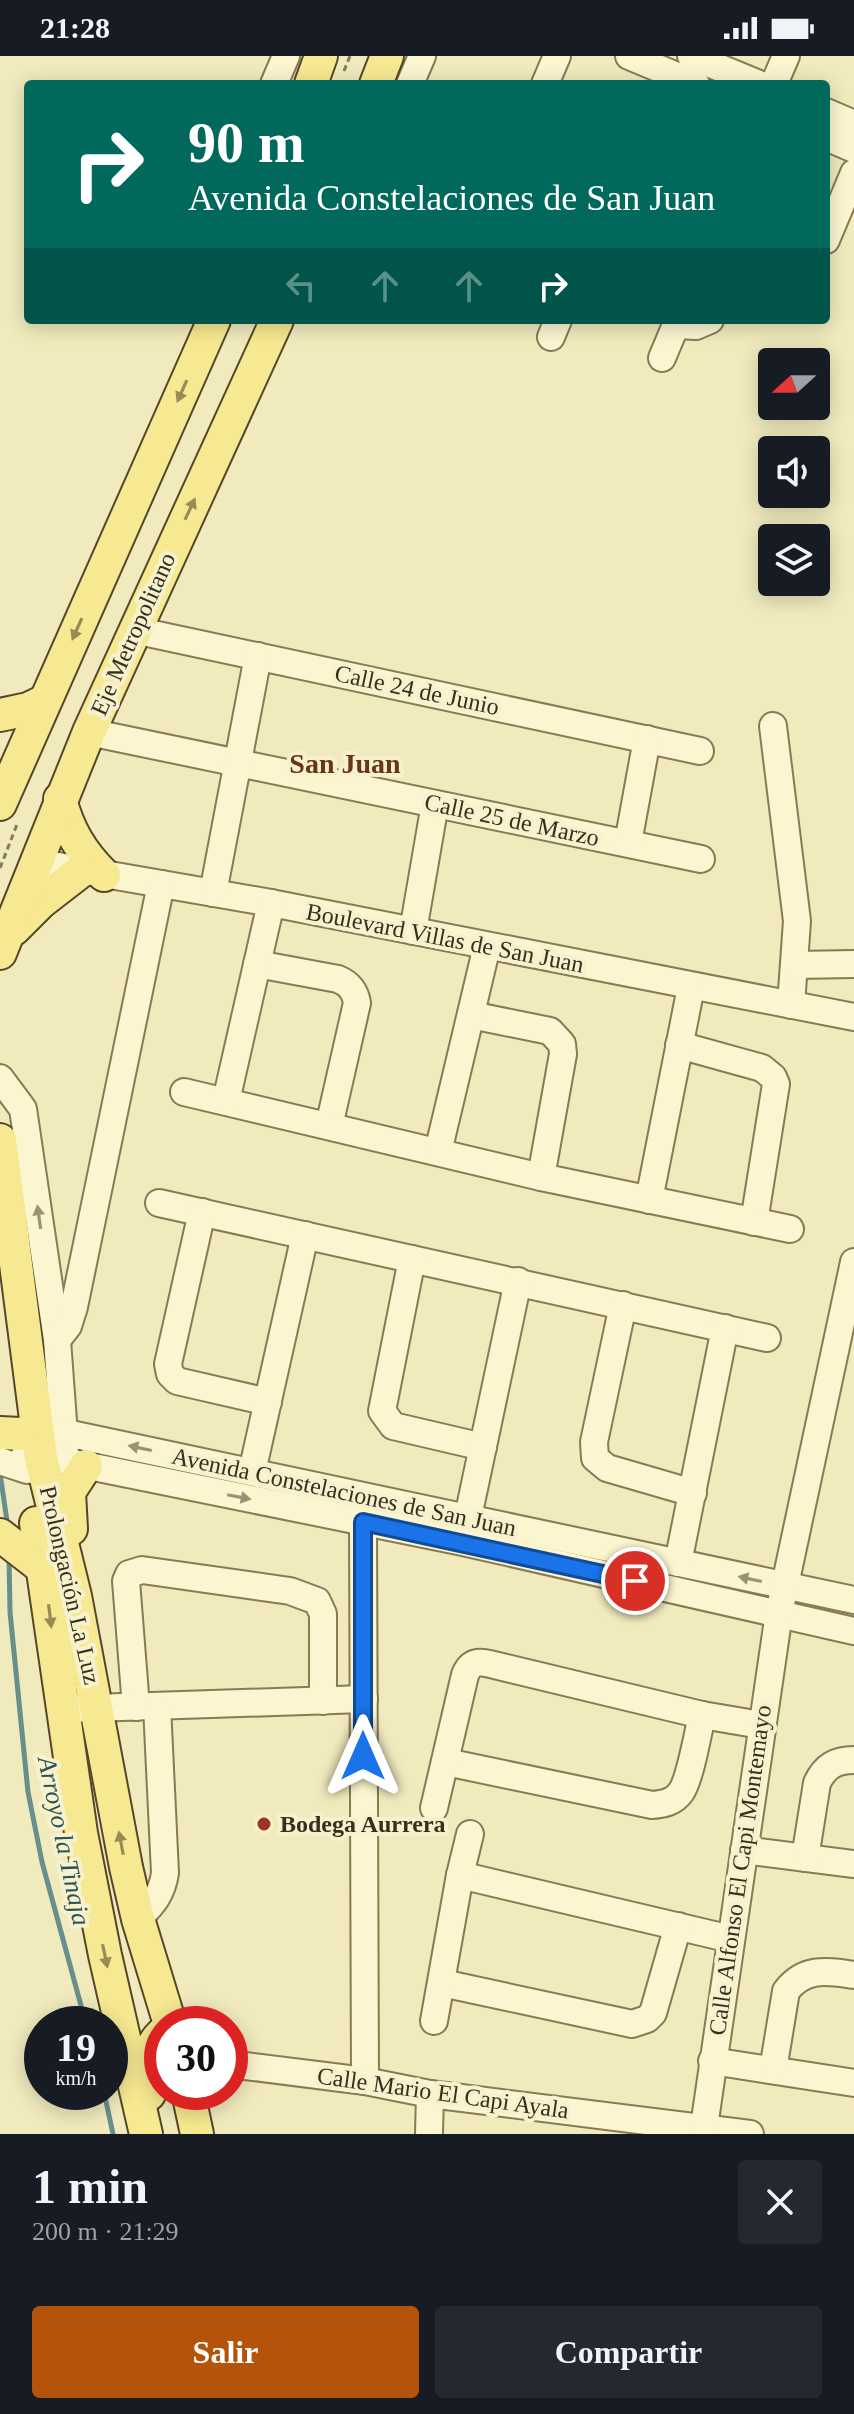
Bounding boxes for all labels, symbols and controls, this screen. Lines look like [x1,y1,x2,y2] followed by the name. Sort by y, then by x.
[40,11,110,44] text: 21:28
[56,112,160,216] icon: right
[188,112,305,174] text: 90 m
[188,178,715,218] text: Avenida Constelaciones de San Juan
[279,264,323,308] icon: left
[363,264,407,308] icon: ahead
[447,264,491,308] icon: ahead
[531,264,575,308] icon: right
[758,348,830,420] north arrow
[758,348,830,596] map controls
[175,380,189,403] one-way arrow
[758,436,830,508] button: sound
[183,497,197,520] one-way arrow
[758,524,830,596] button: layers
[85,549,181,719] street label: Eje Metropolitano
[70,617,83,641] one-way arrow
[332,660,502,720] street label: Calle 24 de Junio
[289,748,401,779] district label: San Juan
[422,789,602,851] street label: Calle 25 de Marzo
[304,898,586,978] street label: Boulevard Villas de San Juan
[32,1204,45,1229] one-way arrow
[127,1442,152,1454] one-way arrow
[169,1443,519,1541] street label: Avenida Constelaciones de San Juan
[35,1483,105,1687] street label: Prolongación La Luz
[226,1491,251,1503] one-way arrow
[601,1547,669,1615] pin
[613,1559,657,1603] icon: arrive
[737,1572,762,1585] one-way arrow
[44,1604,57,1629] one-way arrow
[704,1703,776,2037] street label: Calle Alfonso El Capi Montemayo
[321,1714,405,1798] position arrow
[31,1752,96,1928] water label: Arroyo la Tinaja
[280,1811,446,1837] place label: Bodega Aurrera
[255,1815,273,1833] marker: Bodega Aurrera
[115,1830,127,1855] one-way arrow
[99,1944,112,1969] one-way arrow
[144,2006,248,2110] speed limit sign: 30
[56,2025,96,2070] text: 19
[316,2062,571,2124] street label: Calle Mario El Capi Ayala
[55,2067,97,2089] text: km/h
[32,2160,148,2213] text: 1 min
[738,2160,822,2244] button: close
[32,2217,179,2246] text: 200 m · 21:29
[32,2306,419,2398] button: Salir
[435,2306,822,2398] button: Compartir

